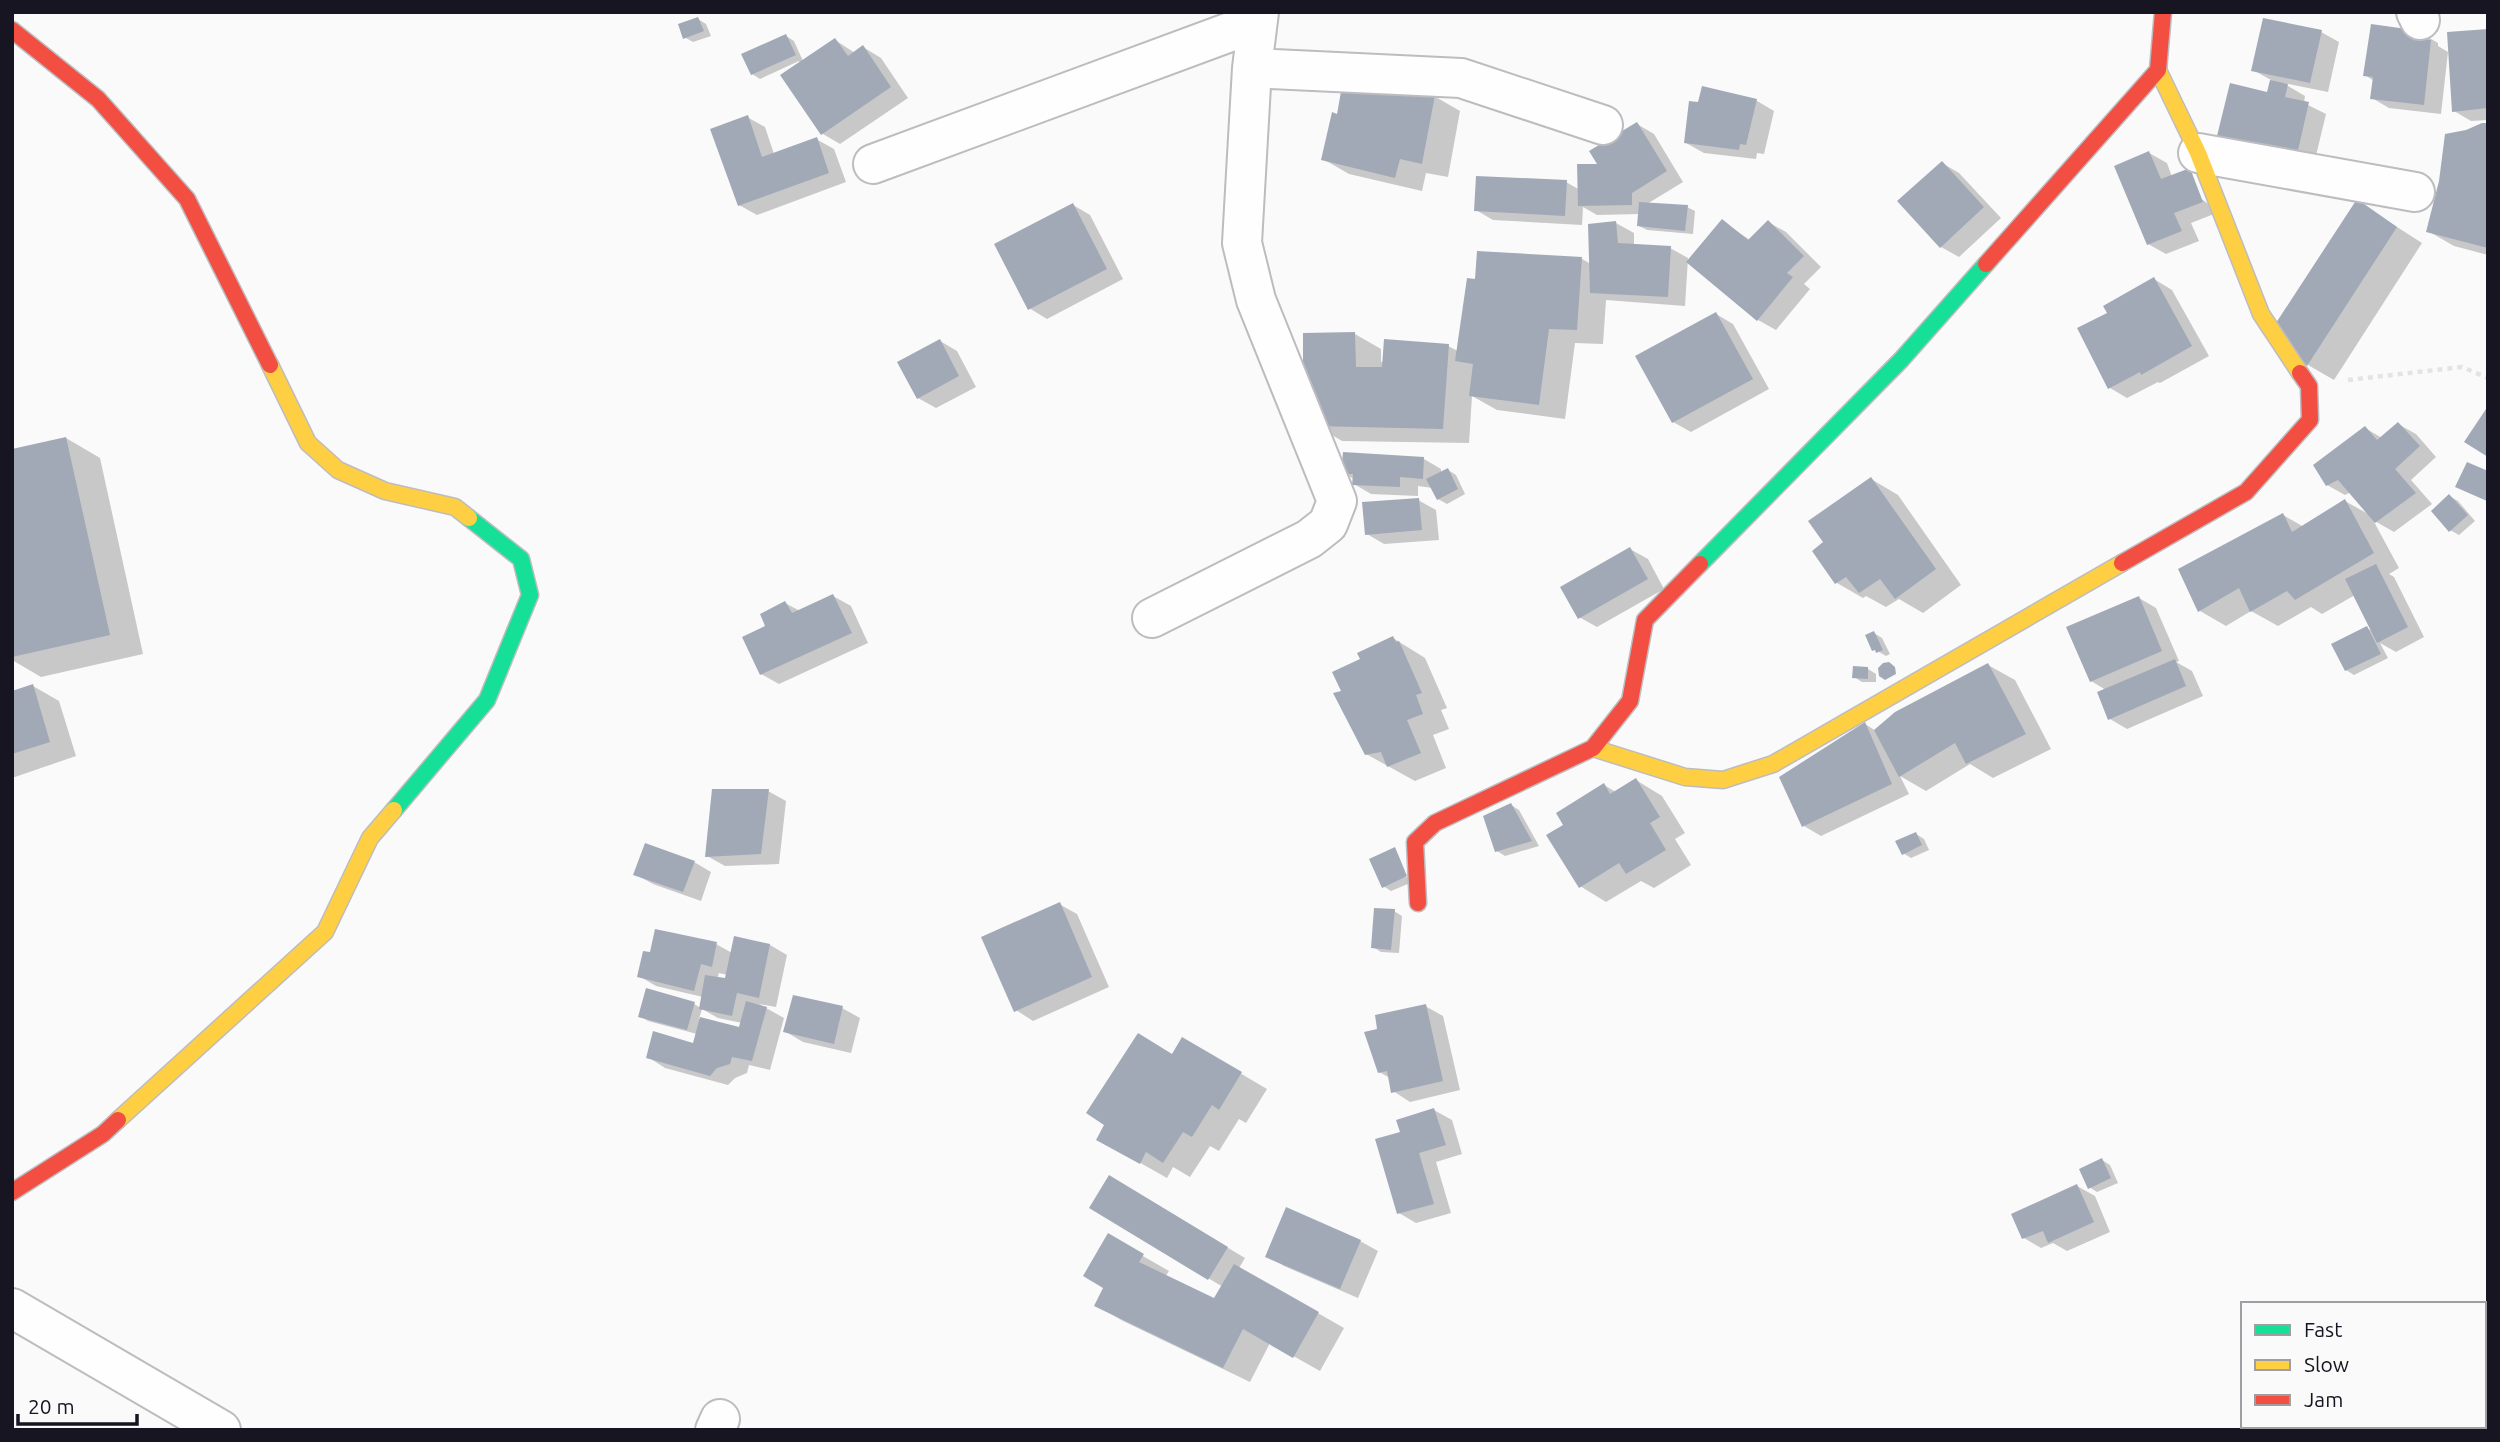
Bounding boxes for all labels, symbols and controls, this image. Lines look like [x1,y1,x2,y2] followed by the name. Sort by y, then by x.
[2241,1302,2486,1428] legend
[2304,1317,2342,1341] text: Fast
[2304,1352,2349,1376] text: Slow
[18,1382,136,1426] scale bar
[2304,1387,2343,1411] text: Jam
[28,1394,75,1418] text: 20 m

